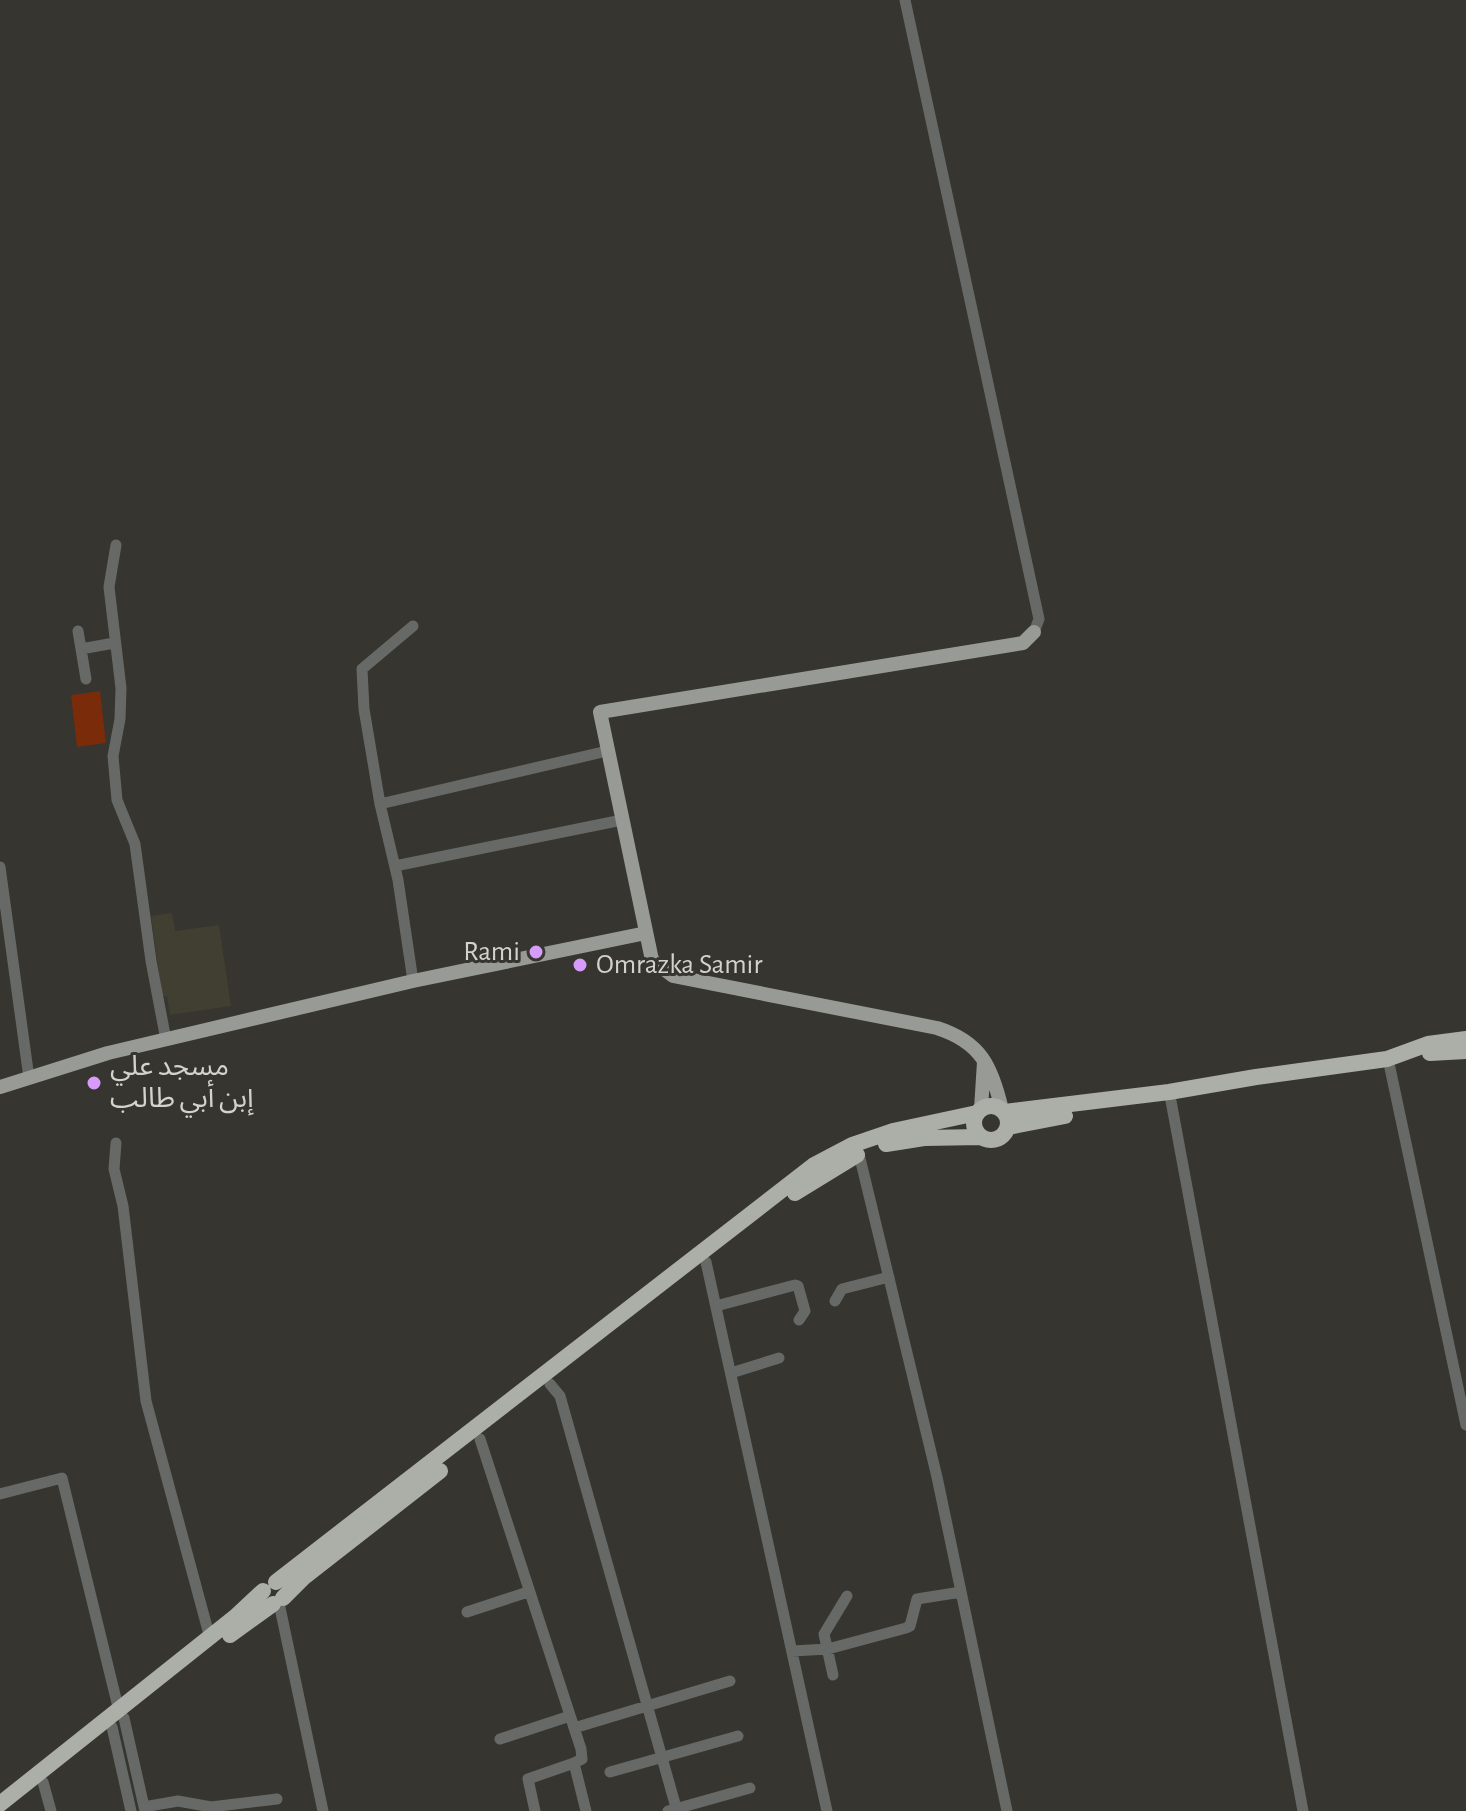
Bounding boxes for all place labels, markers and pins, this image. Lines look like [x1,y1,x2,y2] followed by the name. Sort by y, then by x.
[463,938,520,966] place label: Rami
[527,943,545,961] marker: Rami
[596,951,762,979] place label: Omrazka Samir
[571,956,589,974] marker: Omrazka Samir
[110,1053,255,1118] place label: مسجد علي إبن أبي طالب
[85,1074,103,1092] marker: مسجد علي إبن أبي طالب

